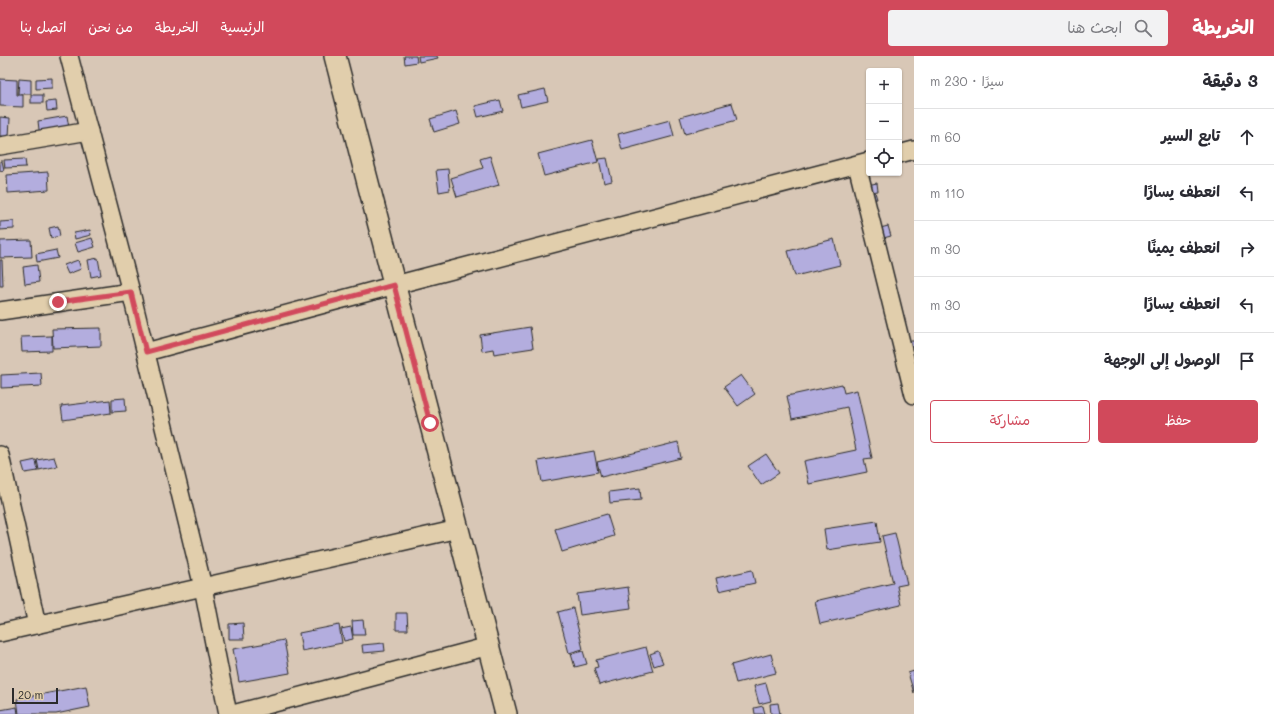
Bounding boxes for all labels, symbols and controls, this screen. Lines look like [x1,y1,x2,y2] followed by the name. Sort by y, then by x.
[888,10,1168,46] search box
[1192,14,1254,39] text: الخريطة
[20,17,66,36] text: اتصل بنا
[88,17,133,36] text: من نحن
[155,17,199,36] text: الخريطة
[221,17,264,36] text: الرئيسية
[1067,17,1122,37] text: ابحث هنا
[1132,17,1154,39] icon: search
[866,68,902,176] map controls
[866,68,902,104] button: +
[1202,69,1258,91] text: 3 دقيقة
[930,72,1004,89] text: سيرًا · 230 m
[866,104,902,140] button: −
[1161,125,1220,145] text: تابع السير
[1236,126,1258,148] icon: ahead
[930,128,960,145] text: 60 m
[866,140,902,176] button: locate
[1144,181,1220,201] text: انعطف يسارًا
[1236,182,1258,204] icon: left
[930,184,964,201] text: 110 m
[1148,237,1220,257] text: انعطف يمينًا
[1236,238,1258,260] icon: right
[930,240,960,257] text: 30 m
[49,293,67,311] route end
[1144,293,1220,313] text: انعطف يسارًا
[1236,294,1258,316] icon: left
[930,296,960,313] text: 30 m
[1104,349,1220,369] text: الوصول إلى الوجهة
[1236,350,1258,372] icon: arrive
[930,400,1090,443] button: مشاركة
[1098,400,1258,443] button: حفظ
[421,414,439,432] route start
[12,686,58,705] scale bar
[18,687,43,702] text: 20 m

